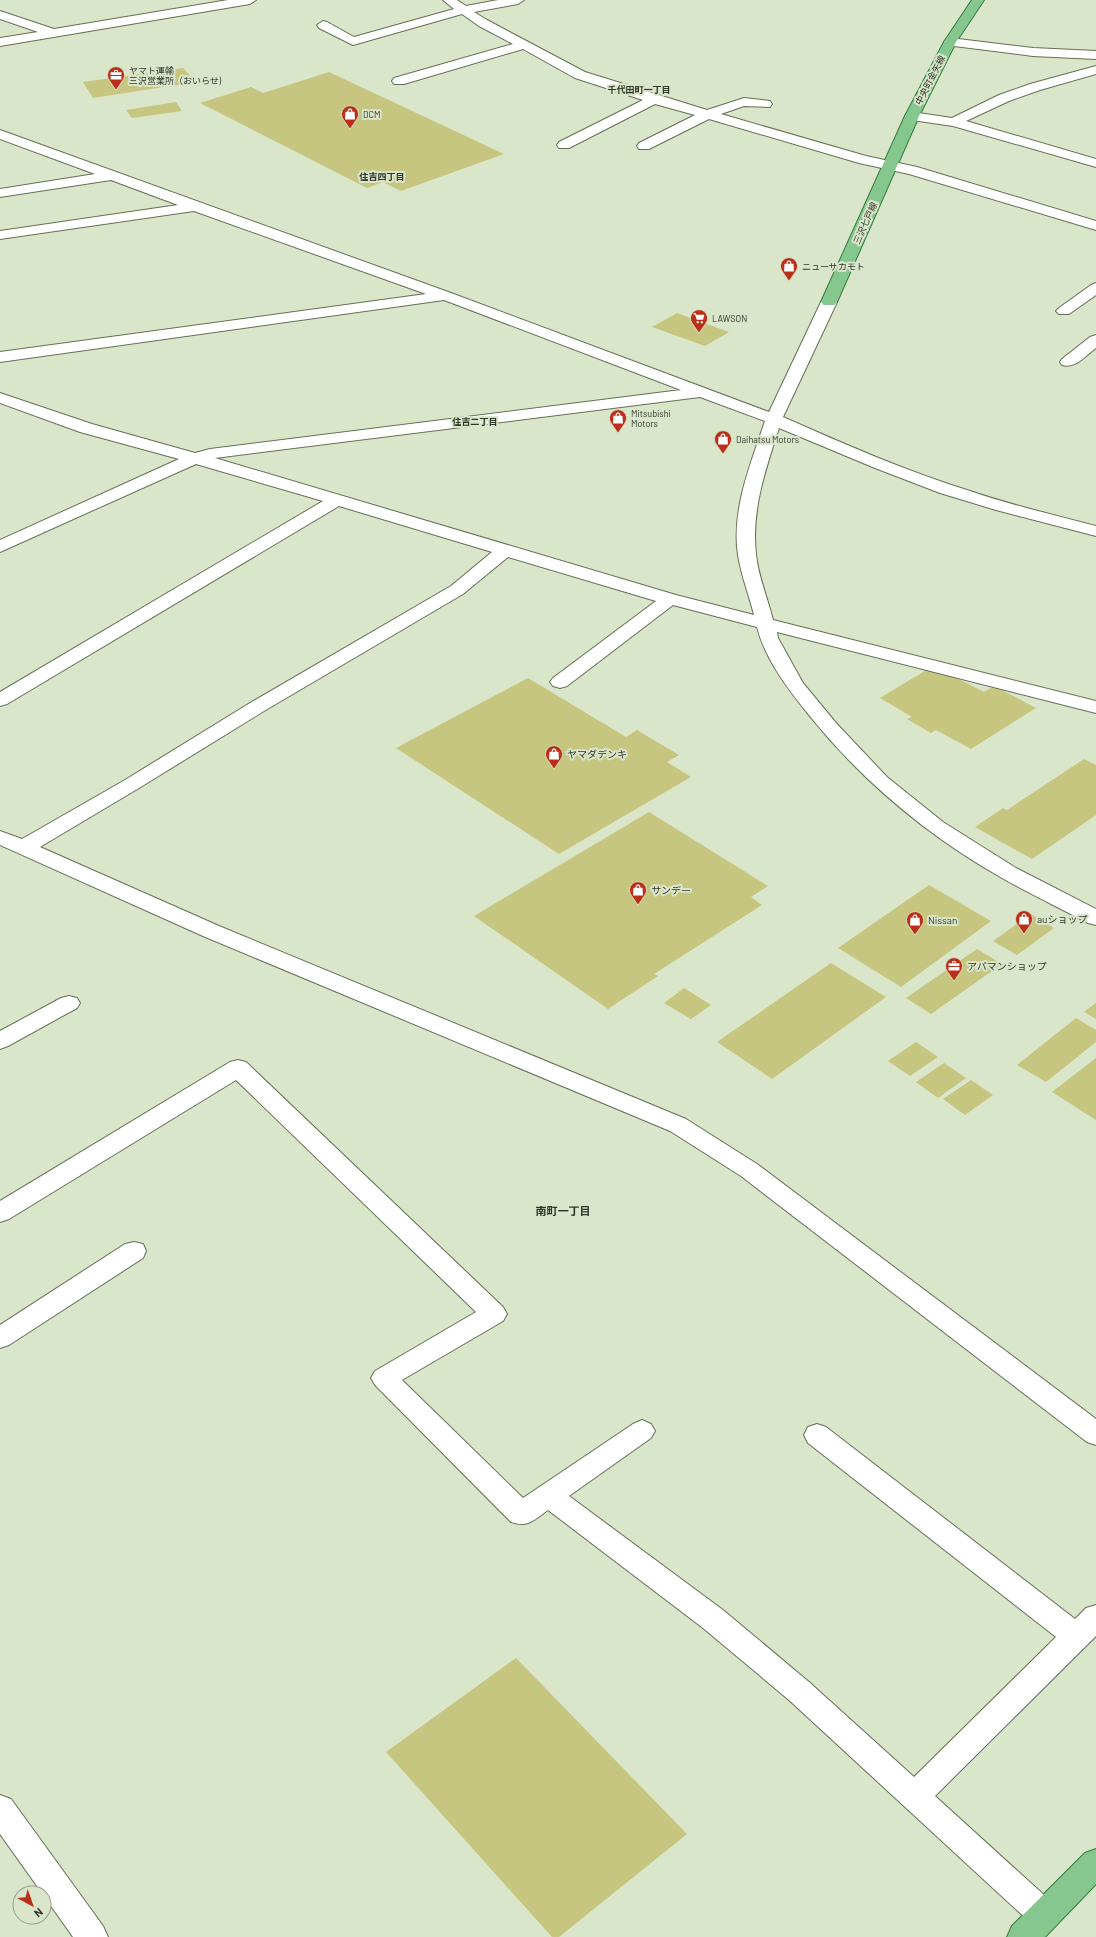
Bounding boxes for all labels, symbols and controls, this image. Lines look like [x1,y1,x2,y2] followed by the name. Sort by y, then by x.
[913,53,948,107] street label: 中央町金矢線
[106,65,126,90] office icon: ヤマト運輸 三沢営業所（おいらせ)
[129,65,222,86] place label: ヤマト運輸 三沢営業所（おいらせ)
[607,84,671,95] district label: 千代田町一丁目
[340,104,360,129] shop icon: DCM
[363,109,380,120] place label: DCM
[358,171,405,182] district label: 住吉四丁目
[851,199,880,246] street label: 三沢七戸線
[779,256,799,281] shop icon: ニューサカモト
[802,261,865,272] place label: ニューサカモト
[689,308,709,333] supermarket icon: LAWSON
[712,313,747,324] place label: LAWSON
[608,408,628,433] shop icon: Mitsubishi Motors
[631,408,671,429] place label: Mitsubishi Motors
[451,416,498,427] district label: 住吉二丁目
[713,429,733,454] shop icon: Daihatsu Motors
[736,434,799,445] place label: Daihatsu Motors
[544,744,564,769] shop icon: ヤマダデンキ
[567,748,627,760] place label: ヤマダデンキ
[628,880,648,905] shop icon: サンデー
[651,884,691,896] place label: サンデー
[1014,909,1034,934] shop icon: auショップ
[905,910,925,935] shop icon: Nissan
[1037,913,1087,925] place label: auショップ
[928,914,957,926] place label: Nissan
[944,956,964,981] office icon: アパマンショップ
[967,960,1047,972] place label: アパマンショップ
[536,1204,591,1217] district label: 南町一丁目
[12,1885,52,1925] north arrow
[32,1906,46,1920] text: N

